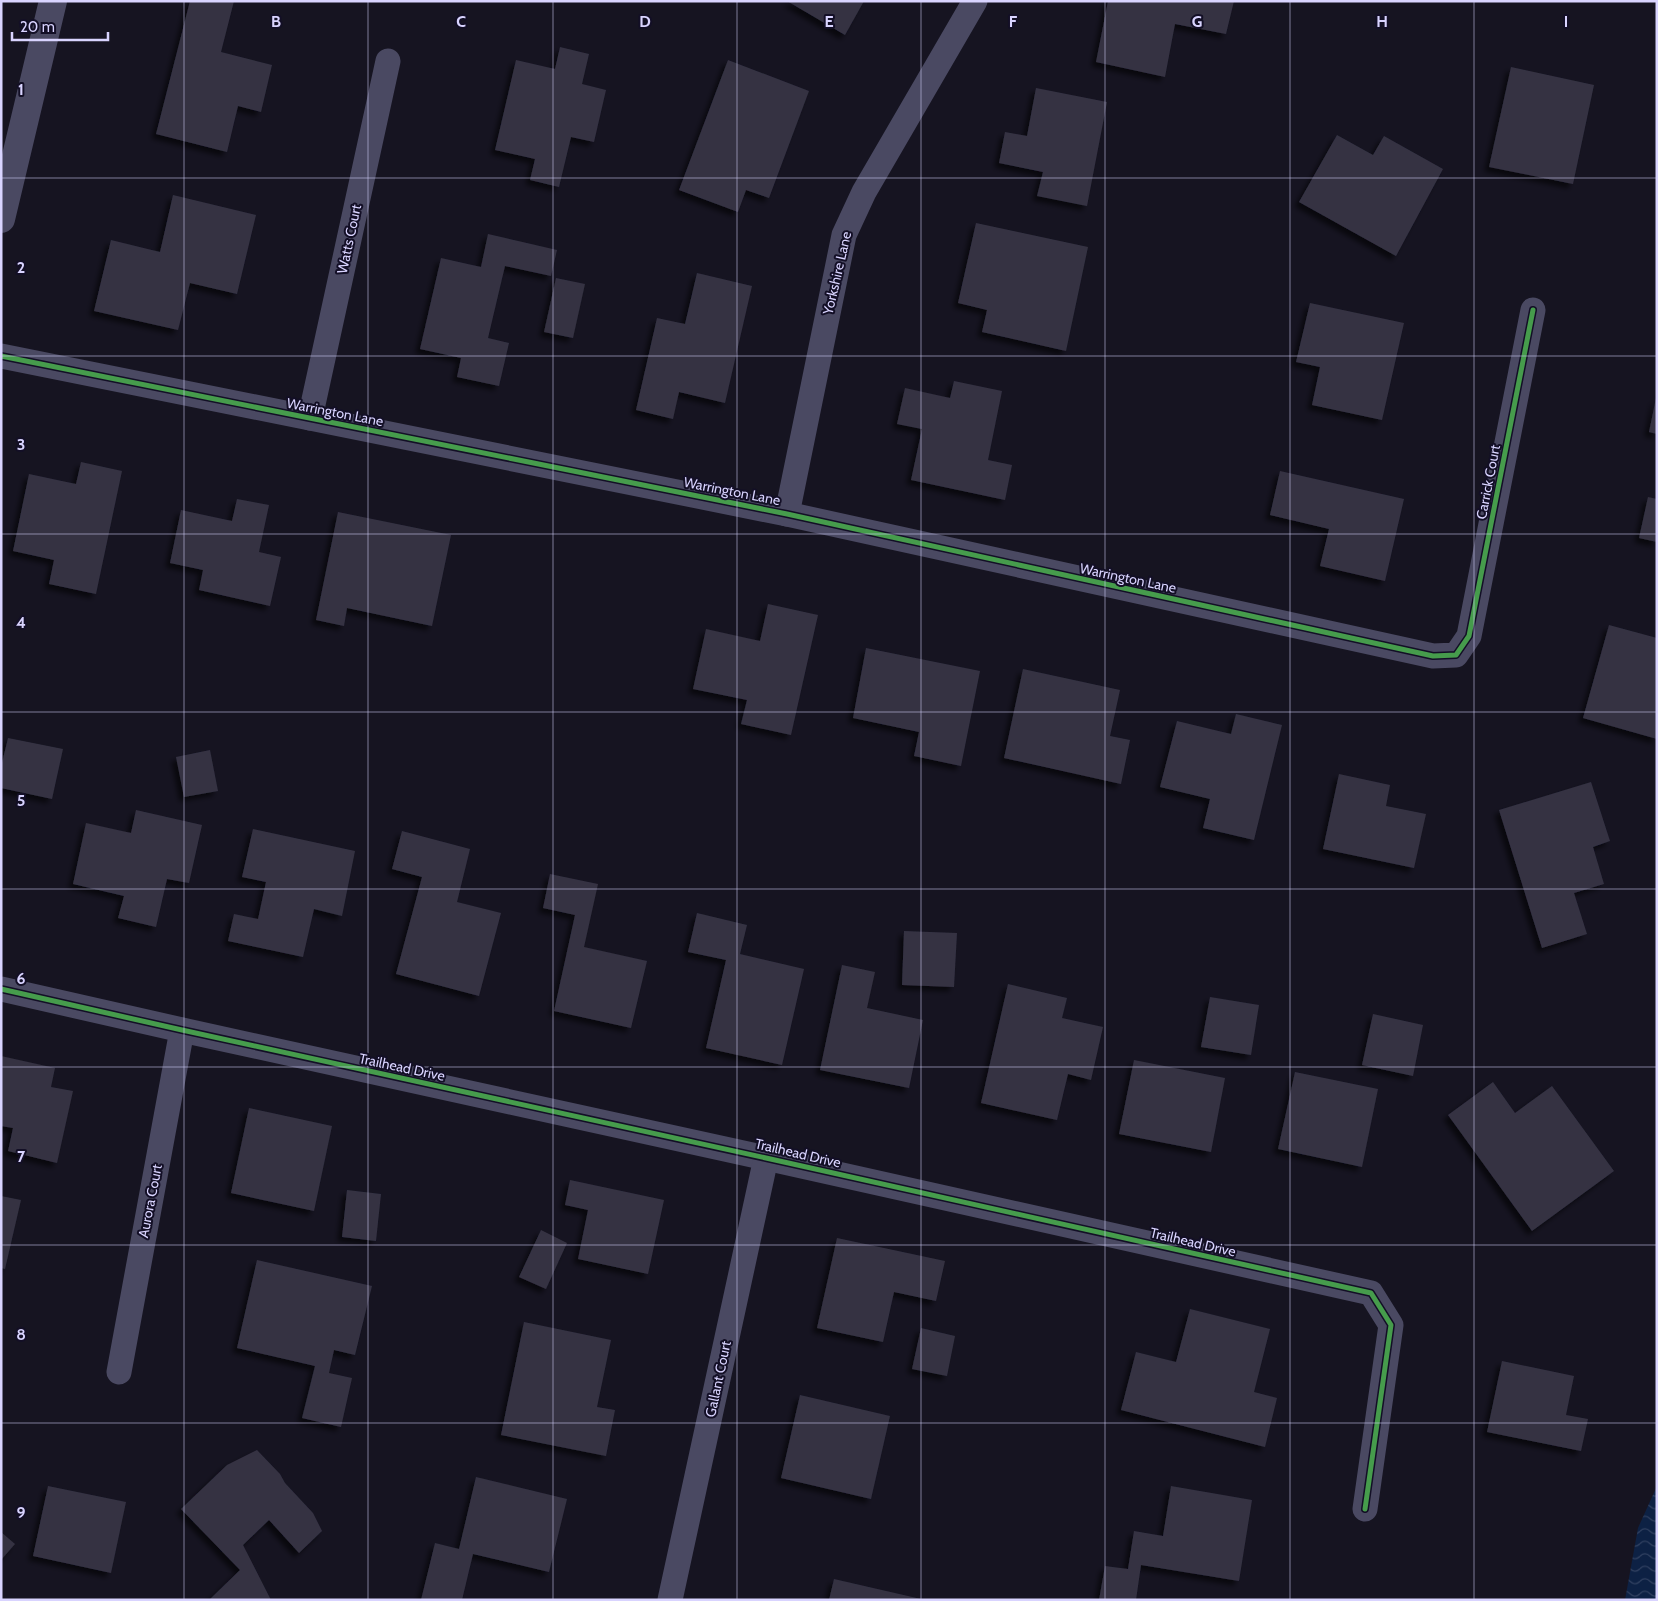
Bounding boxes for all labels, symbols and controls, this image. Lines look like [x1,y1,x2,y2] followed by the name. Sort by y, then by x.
[12,10,109,42] scale bar
[271,12,281,31] text: B
[456,12,466,31] text: C
[639,12,651,31] text: D
[824,12,834,31] text: E
[1009,12,1018,31] text: F
[1192,12,1202,31] text: G
[1376,12,1388,31] text: H
[1564,12,1568,31] text: I
[20,18,55,36] text: 20 m
[18,80,24,99] text: 1
[333,203,365,275] street label: Watts Court
[818,230,855,317] street label: Yorkshire Lane
[17,258,25,277] text: 2
[285,394,385,430] street label: Warrington Lane
[17,435,25,454] text: 3
[1472,443,1504,521] street label: Carrick Court
[682,473,782,509] street label: Warrington Lane
[1078,559,1178,597] street label: Warrington Lane
[16,613,26,632] text: 4
[17,791,25,810] text: 5
[17,969,26,988] text: 6
[357,1049,447,1085] street label: Trailhead Drive
[753,1134,843,1172] street label: Trailhead Drive
[17,1147,26,1166] text: 7
[134,1162,166,1239] street label: Aurora Court
[1148,1223,1238,1261] street label: Trailhead Drive
[16,1325,26,1344] text: 8
[701,1339,735,1419] street label: Gallant Court
[17,1503,26,1522] text: 9

